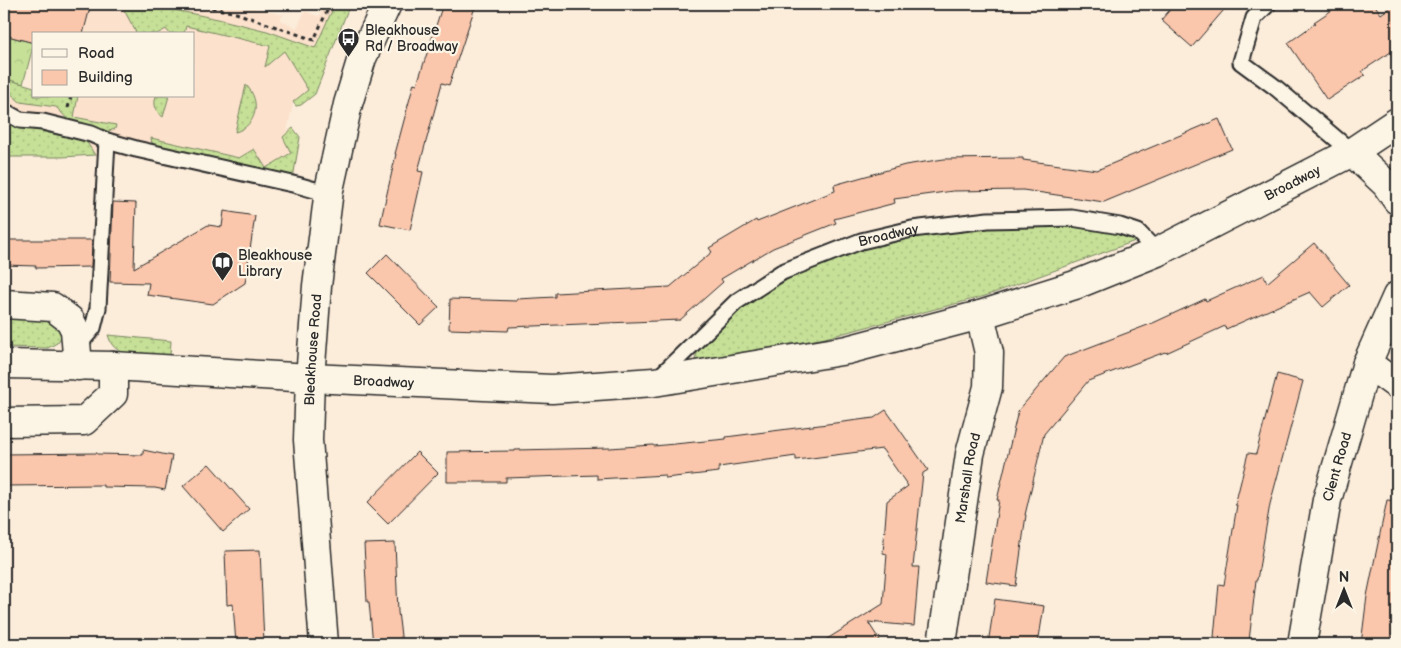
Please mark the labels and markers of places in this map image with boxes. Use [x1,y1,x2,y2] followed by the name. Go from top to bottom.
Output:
[365,22,459,55] place label: Bleakhouse Rd / Broadway
[337,26,361,57] bus stop icon: Bleakhouse Rd / Broadway
[238,247,312,280] place label: Bleakhouse Library
[210,251,234,282] library icon: Bleakhouse Library

